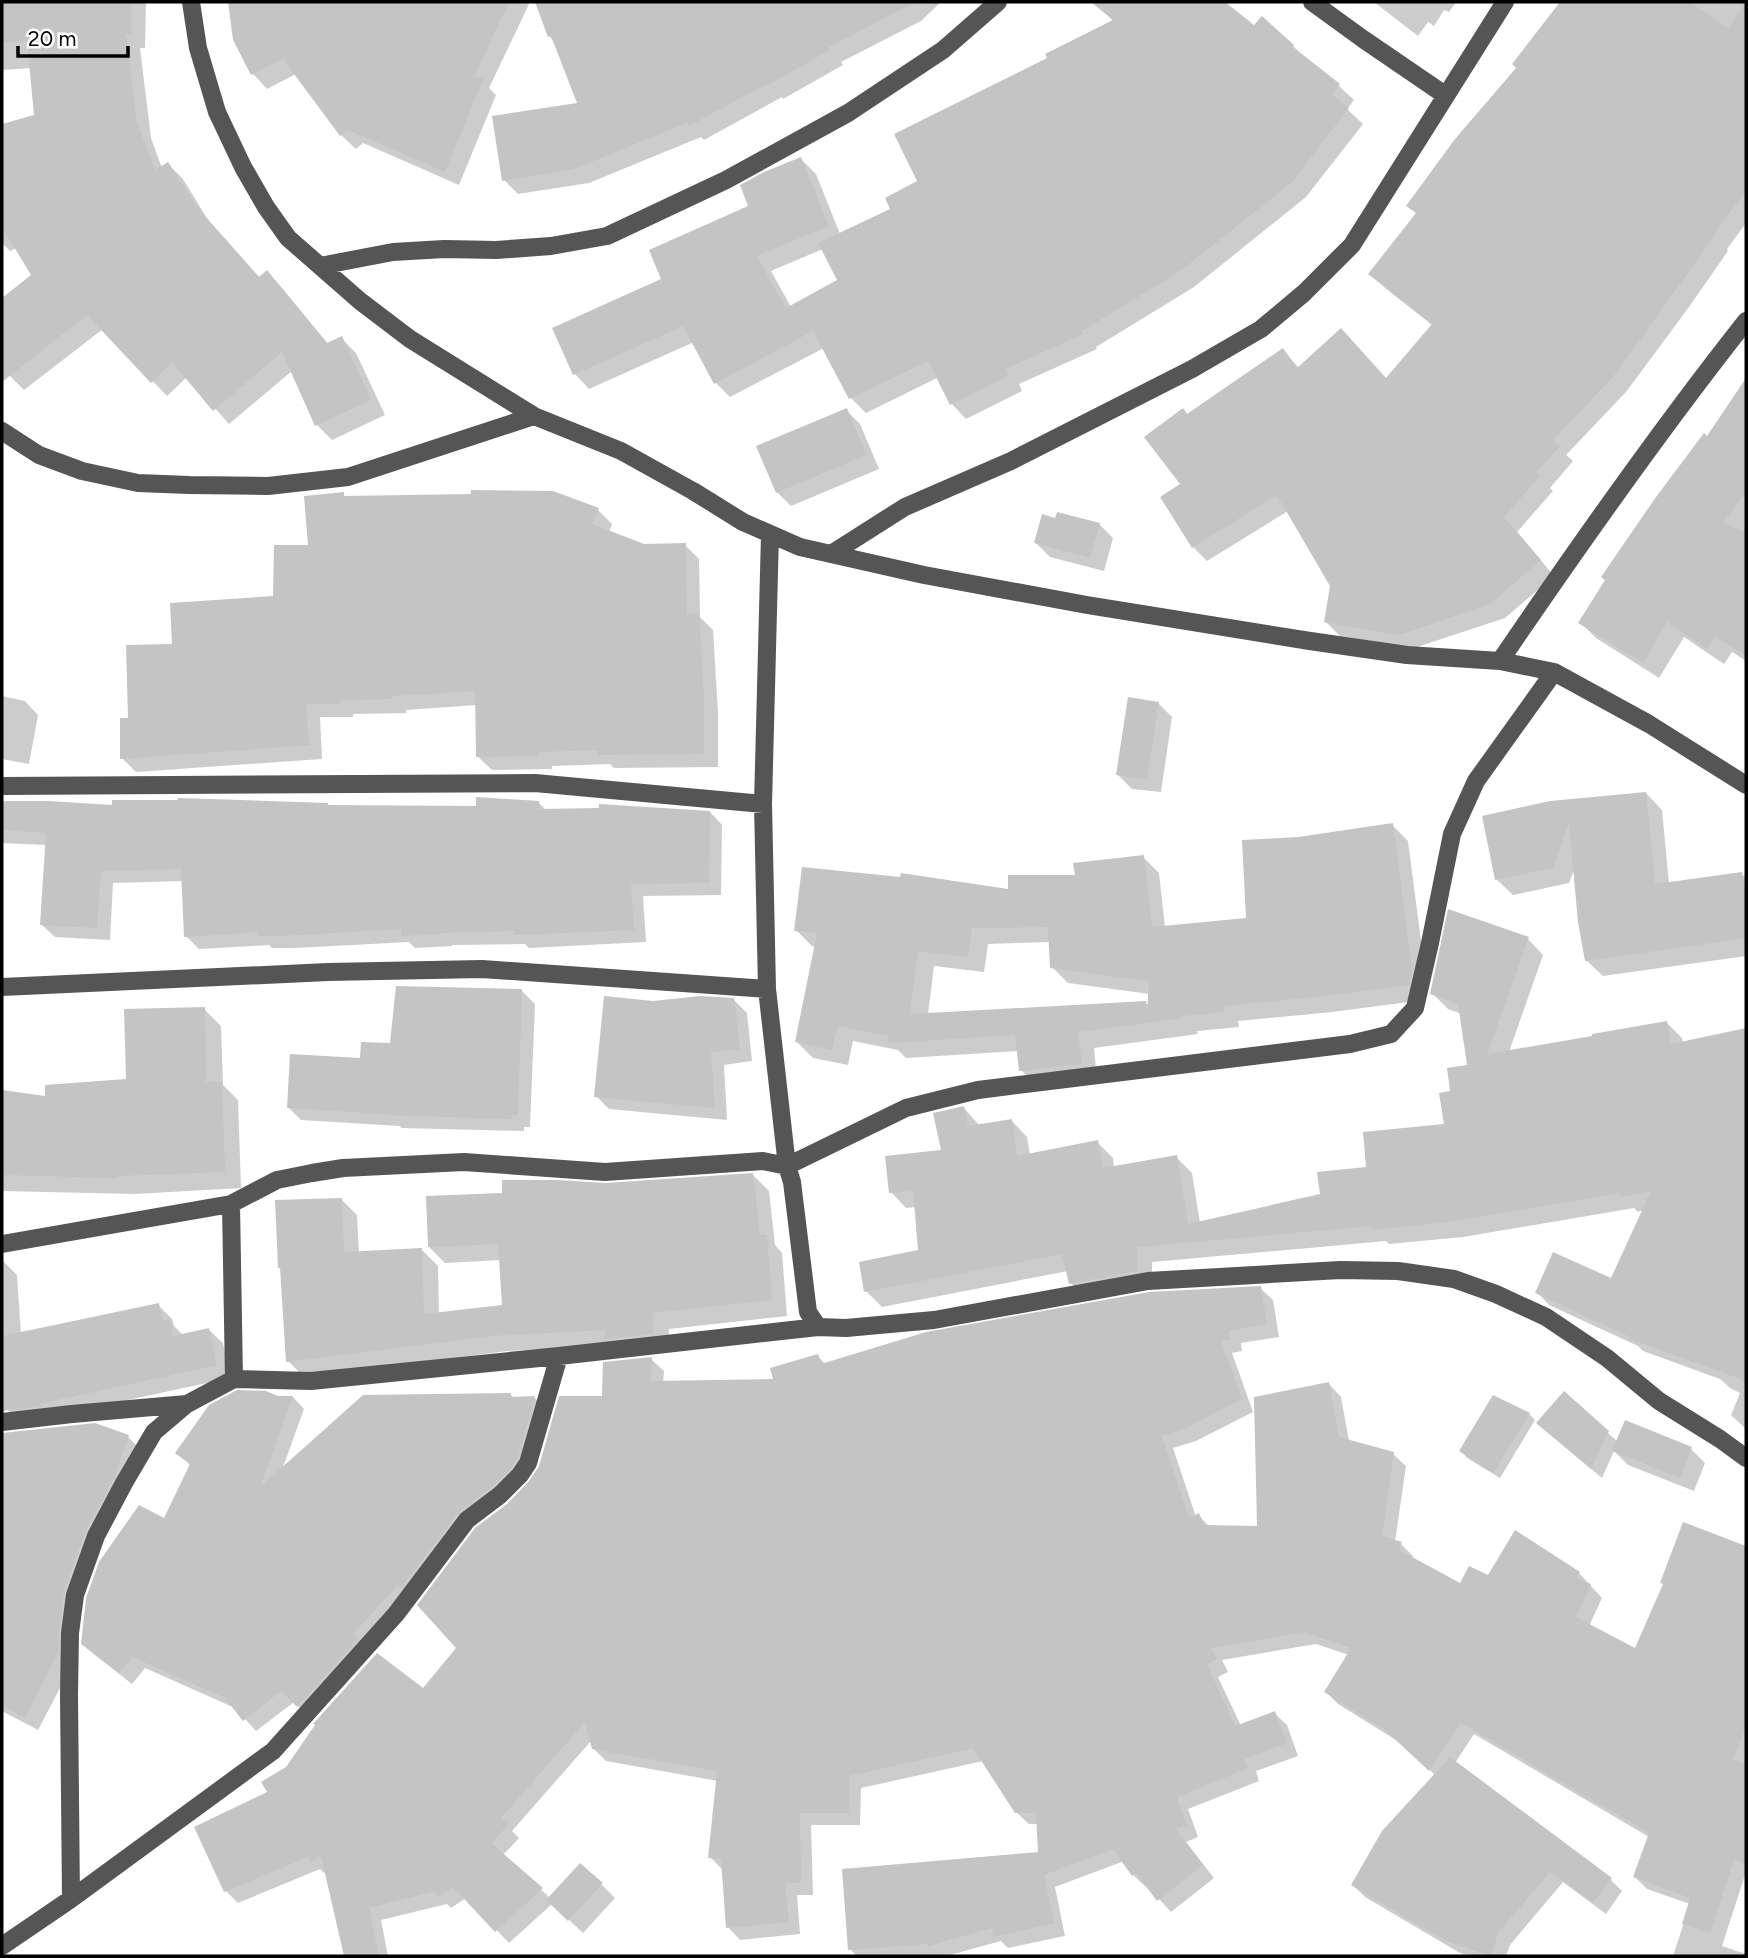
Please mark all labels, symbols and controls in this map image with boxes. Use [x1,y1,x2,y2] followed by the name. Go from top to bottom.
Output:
[18,14,128,58] scale bar
[28,26,76,51] text: 20 m

